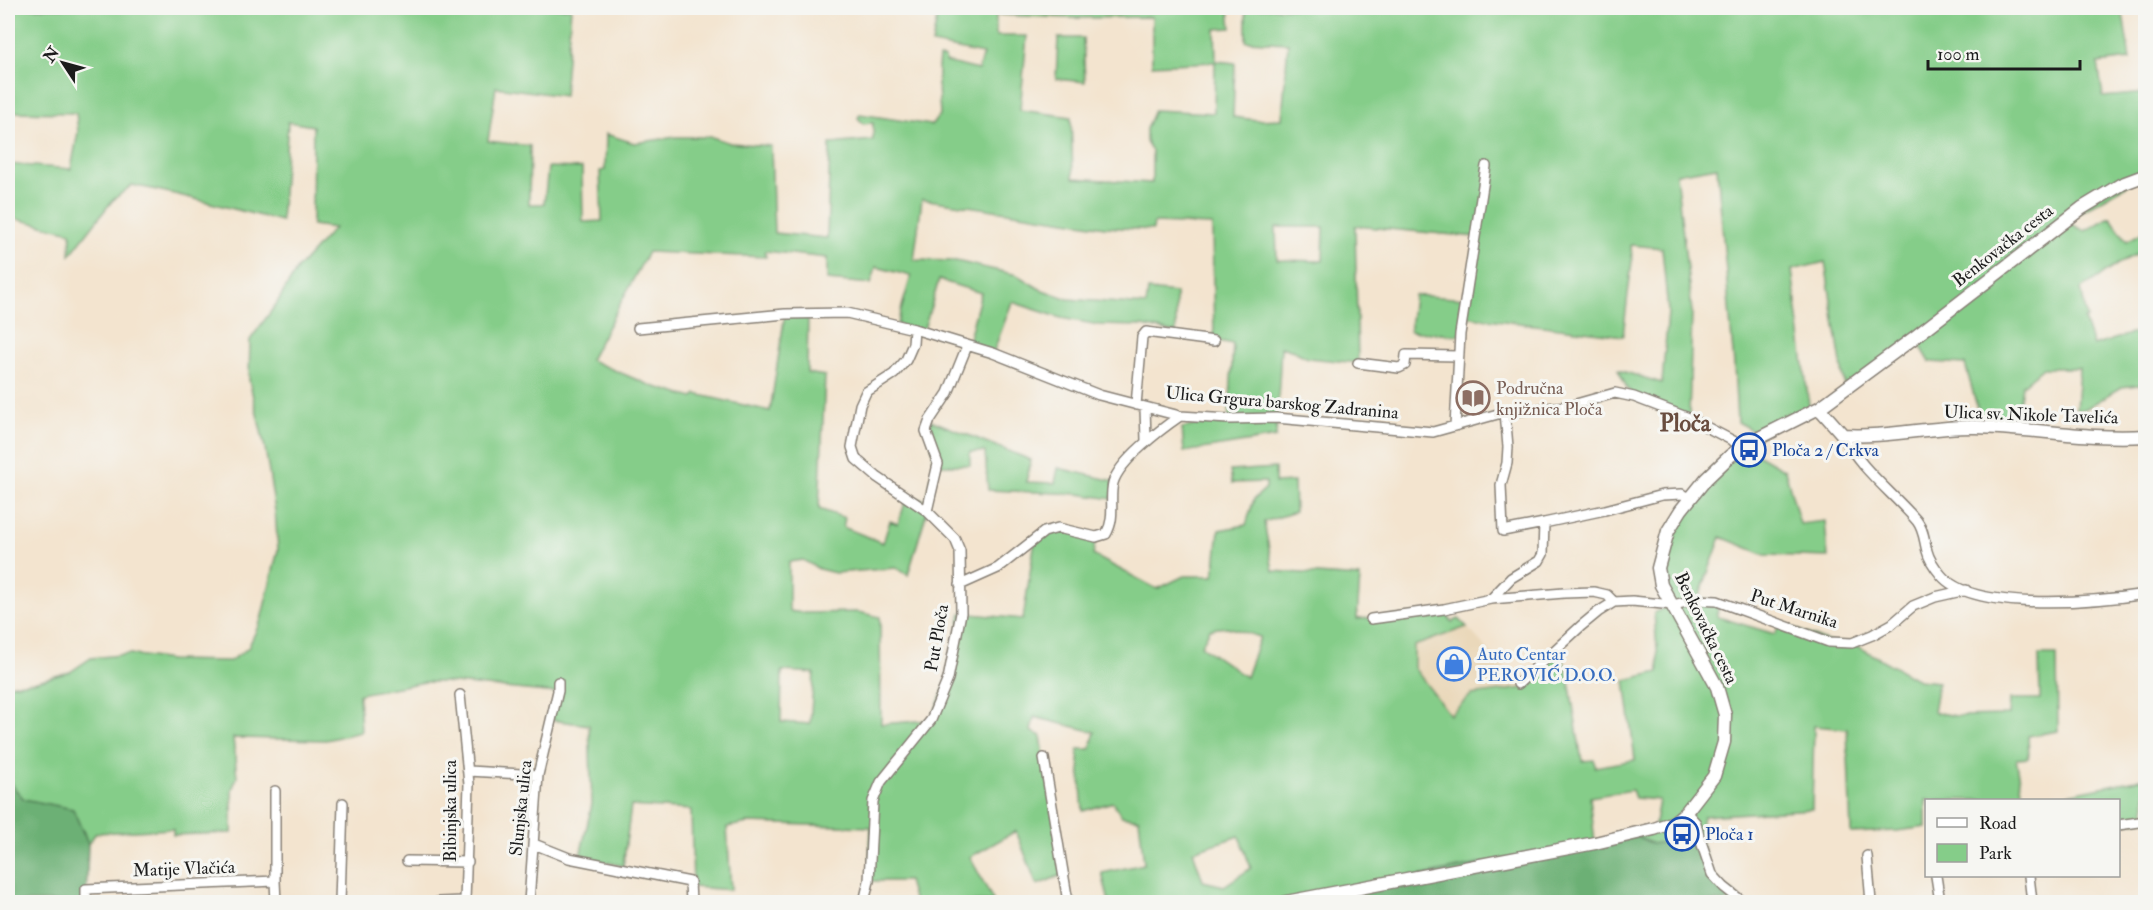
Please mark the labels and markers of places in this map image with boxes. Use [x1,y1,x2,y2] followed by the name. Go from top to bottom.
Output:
[1496,377,1603,421] place label: Područna knjižnica Ploča
[1455,380,1491,416] library icon: Područna knjižnica Ploča
[1731,432,1767,468] bus stop icon: Ploča 2 / Crkva
[1772,439,1879,462] place label: Ploča 2 / Crkva
[1476,643,1615,687] place label: Auto Centar PEROVIĆ D.O.O.
[1436,646,1472,682] shop icon: Auto Centar PEROVIĆ D.O.O.
[1664,816,1700,852] bus stop icon: Ploča 1
[1705,823,1754,846] place label: Ploča 1

